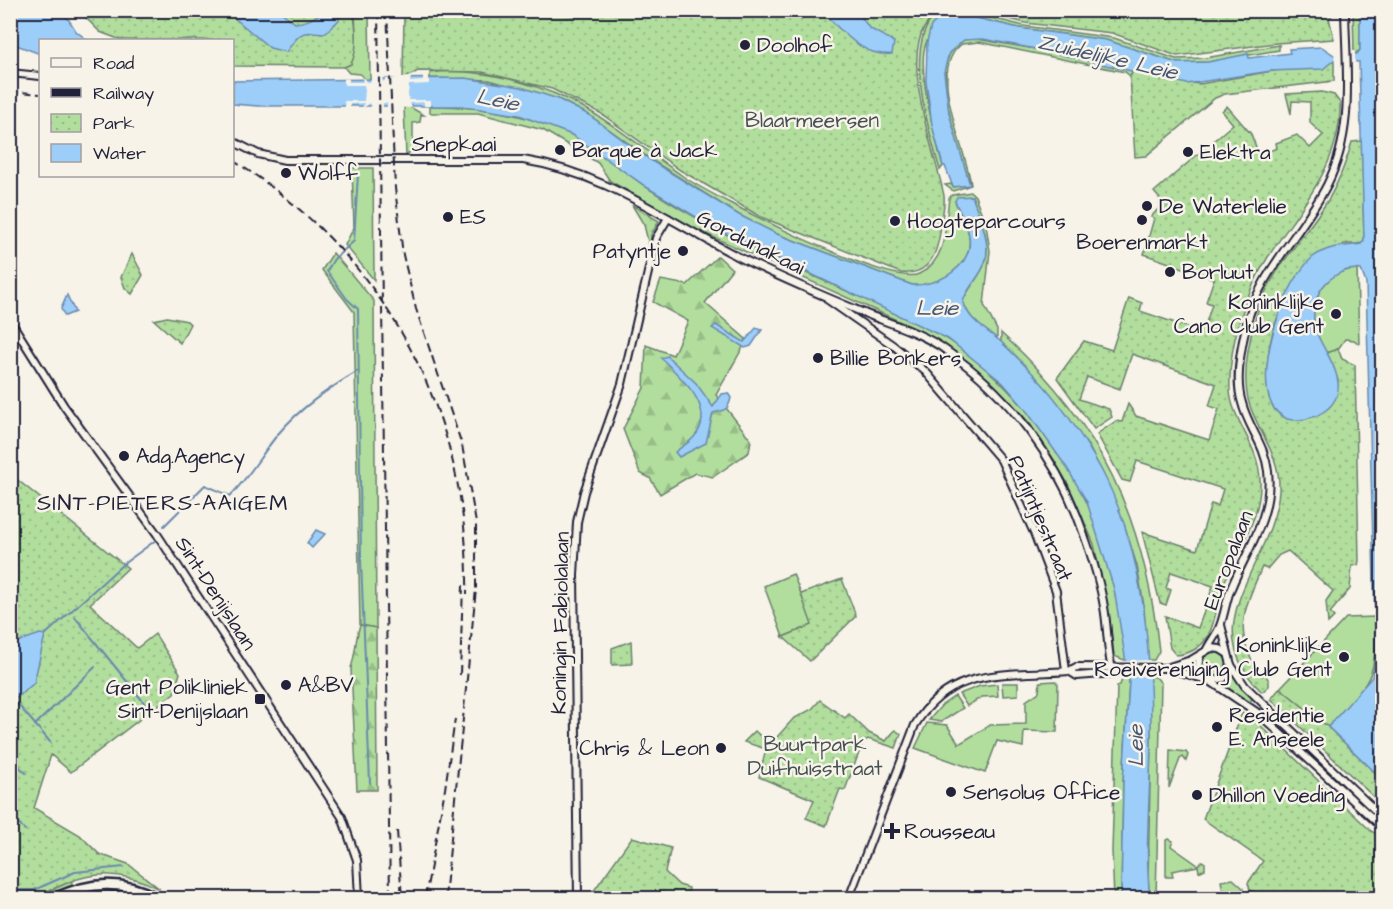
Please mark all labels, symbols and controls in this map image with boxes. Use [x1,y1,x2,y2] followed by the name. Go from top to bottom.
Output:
[1035,26,1182,89] water label: Zuidelijke Leie
[757,31,833,60] place label: Doolhof
[738,38,752,52] marker: Doolhof
[39,39,234,177] legend
[93,51,134,76] text: Road
[93,81,154,107] text: Railway
[474,81,523,120] water label: Leie
[745,106,879,135] park label: Blaarmeersen
[93,111,135,136] text: Park
[412,130,496,160] street label: Snepkaai
[572,136,718,165] place label: Barque à Jack
[1200,138,1271,167] place label: Elektra
[93,141,146,166] text: Water
[553,143,567,157] marker: Barque à Jack
[1181,145,1195,159] marker: Elektra
[298,159,358,188] place label: Wolff
[279,166,293,180] marker: Wolff
[1159,192,1287,221] place label: De Waterlelie
[1140,199,1154,213] marker: De Waterlelie
[460,203,486,232] place label: ES
[692,203,810,282] street label: Gordunakaai
[907,207,1066,238] place label: Hoogteparcours
[441,210,455,224] marker: ES
[1135,213,1149,227] marker: Boerenmarkt
[888,214,902,228] marker: Hoogteparcours
[1076,228,1208,257] place label: Boerenmarkt
[593,237,671,268] place label: Patyntje
[676,244,690,258] marker: Patyntje
[1182,258,1254,287] place label: Borluut
[1163,265,1177,279] marker: Borluut
[1174,288,1325,341] place label: Koninklijke Cano Club Gent
[916,293,959,324] water label: Leie
[1329,307,1343,321] marker: Koninklijke Cano Club Gent
[830,344,961,373] place label: Billie Bonkers
[811,351,825,365] marker: Billie Bonkers
[136,442,245,473] place label: Adg.Agency
[117,449,131,463] marker: Adg.Agency
[1001,451,1080,586] street label: Patijntjestraat
[37,488,289,519] district label: SINT-PIETERS-AAIGEM
[1196,506,1262,614] street label: Europalaan
[168,531,263,656] street label: Sint-Denijslaan
[544,531,579,715] street label: Koningin Fabiolalaan
[1094,631,1333,686] place label: Koninklijke Roeivereniging Club Gent
[1337,650,1351,664] marker: Koninklijke Roeivereniging Club Gent
[298,671,354,700] place label: A&BV
[106,673,248,726] place label: Gent Polikliniek Sint-Denijslaan
[279,678,293,692] marker: A&BV
[253,692,267,706] marker: Gent Polikliniek Sint-Denijslaan
[1229,701,1325,754] place label: Residentie E. Anseele
[1210,720,1224,734] marker: Residentie E. Anseele
[1121,723,1152,767] water label: Leie
[747,730,883,783] park label: Buurtpark Duifhuisstraat
[579,734,709,763] place label: Chris & Leon
[714,741,728,755] marker: Chris & Leon
[963,778,1120,807] place label: Sensolus Office
[1209,781,1345,812] place label: Dhillon Voeding
[944,785,958,799] marker: Sensolus Office
[1190,788,1204,802] marker: Dhillon Voeding
[904,817,996,846] place label: Rousseau
[885,824,899,838] marker: Rousseau

